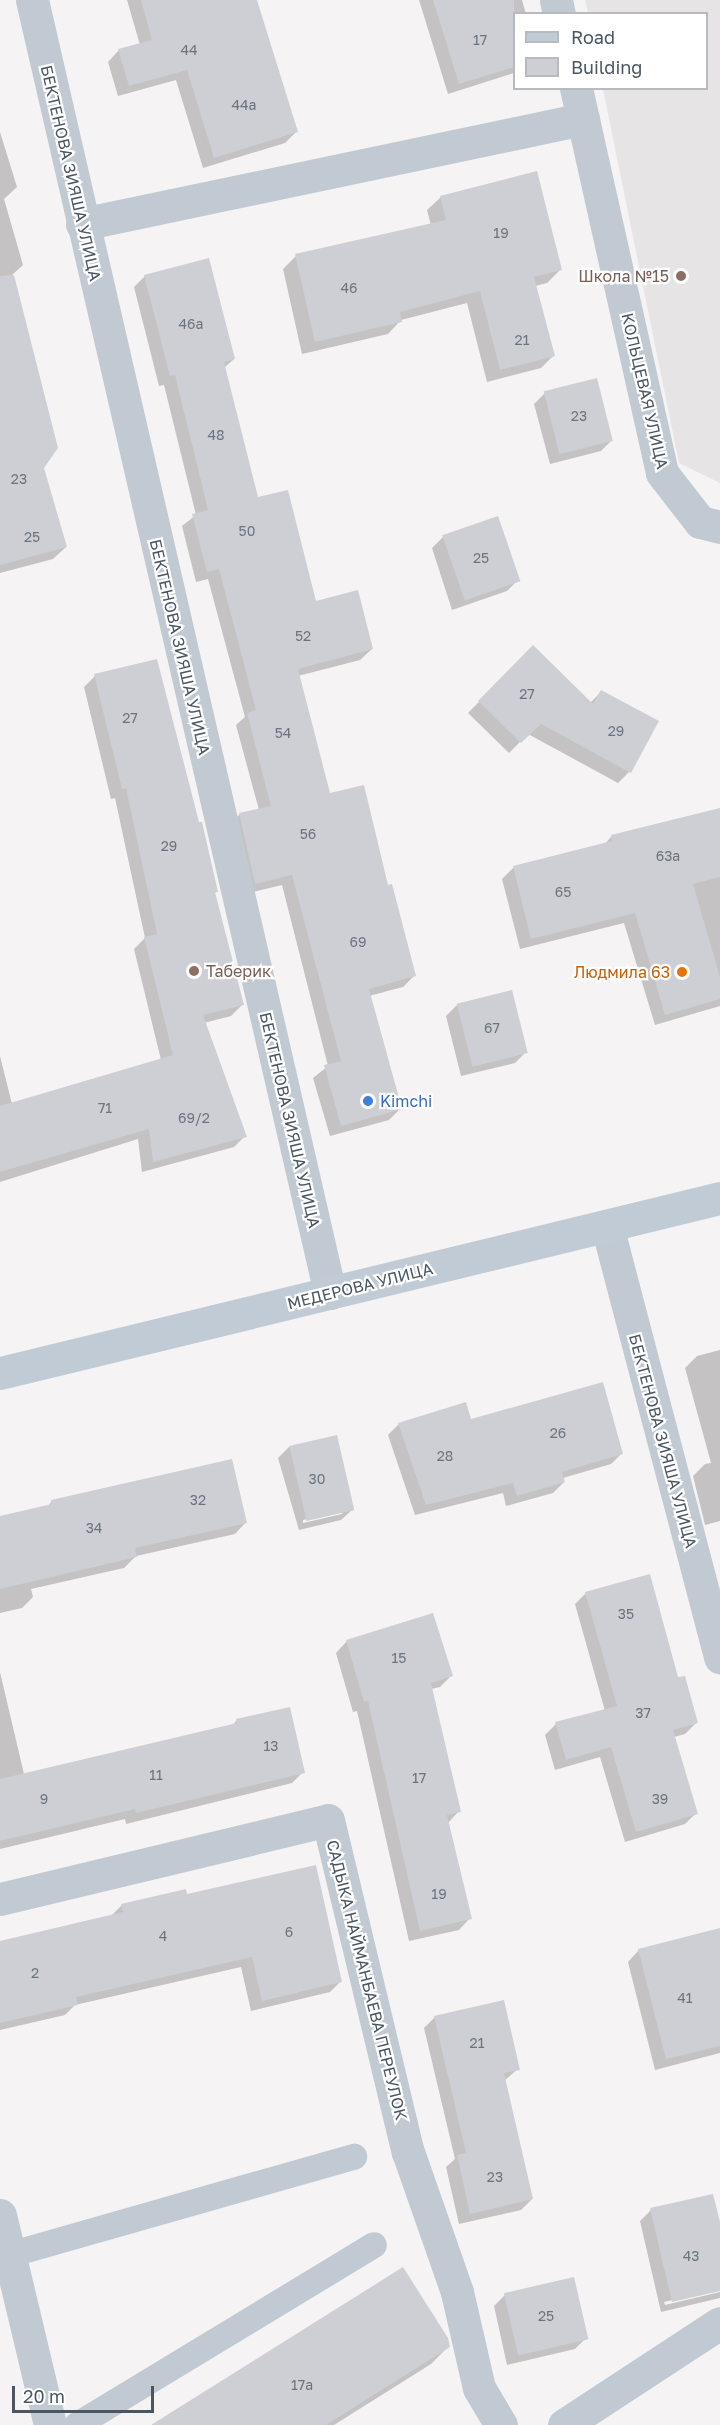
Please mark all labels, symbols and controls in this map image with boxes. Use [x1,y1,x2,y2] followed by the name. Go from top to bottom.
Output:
[513,12,708,90] legend
[571,26,615,48] text: Road
[473,32,487,48] house number: 17
[180,42,198,58] house number: 44
[571,56,642,78] text: Building
[37,63,105,283] street label: БЕКТЕНОВА ЗИЯША УЛИЦА
[232,97,256,113] house number: 44а
[493,225,509,241] house number: 19
[578,266,669,286] place label: Школа №15
[674,269,688,283] marker: Школа №15
[340,280,358,296] house number: 46
[618,311,672,471] street label: КОЛЬЦЕВАЯ УЛИЦА
[179,316,203,332] house number: 46а
[515,332,529,348] house number: 21
[571,408,587,424] house number: 23
[207,427,225,443] house number: 48
[11,471,27,487] house number: 23
[239,523,255,539] house number: 50
[24,529,40,545] house number: 25
[146,537,214,757] street label: БЕКТЕНОВА ЗИЯША УЛИЦА
[473,550,489,566] house number: 25
[295,628,311,644] house number: 52
[519,686,535,702] house number: 27
[122,710,138,726] house number: 27
[608,723,624,739] house number: 29
[275,725,291,741] house number: 54
[300,826,316,842] house number: 56
[161,838,177,854] house number: 29
[656,848,680,864] house number: 63a
[555,884,571,900] house number: 65
[350,934,366,950] house number: 69
[206,961,271,981] place label: Таберик
[574,962,670,982] place label: Людмила 63
[187,964,201,978] marker: Таберик
[675,965,689,979] marker: Людмила 63
[256,1010,324,1230] street label: БЕКТЕНОВА ЗИЯША УЛИЦА
[484,1020,500,1036] house number: 67
[380,1091,432,1111] place label: Kimchi
[361,1094,375,1108] marker: Kimchi
[98,1100,112,1116] house number: 71
[178,1110,210,1126] house number: 69/2
[285,1259,435,1313] street label: МЕДЕРОВА УЛИЦА
[625,1332,701,1550] street label: БЕКТЕНОВА ЗИЯША УЛИЦА
[550,1425,566,1441] house number: 26
[437,1448,453,1464] house number: 28
[309,1471,325,1487] house number: 30
[190,1492,206,1508] house number: 32
[86,1520,102,1536] house number: 34
[618,1606,634,1622] house number: 35
[392,1650,406,1666] house number: 15
[635,1705,651,1721] house number: 37
[264,1738,278,1754] house number: 13
[149,1767,163,1783] house number: 11
[412,1770,426,1786] house number: 17
[40,1791,48,1807] house number: 9
[652,1791,668,1807] house number: 39
[323,1838,411,2122] street label: САДЫКА НАЙМАНБАЕВА ПЕРЕУЛОК
[431,1886,447,1902] house number: 19
[285,1924,293,1940] house number: 6
[159,1928,167,1944] house number: 4
[31,1965,39,1981] house number: 2
[677,1990,693,2006] house number: 41
[470,2035,484,2051] house number: 21
[487,2169,503,2185] house number: 23
[683,2248,699,2264] house number: 43
[538,2308,554,2324] house number: 25
[15,2374,158,2412] scale bar
[291,2377,313,2393] house number: 17а
[23,2385,65,2407] text: 20 m

